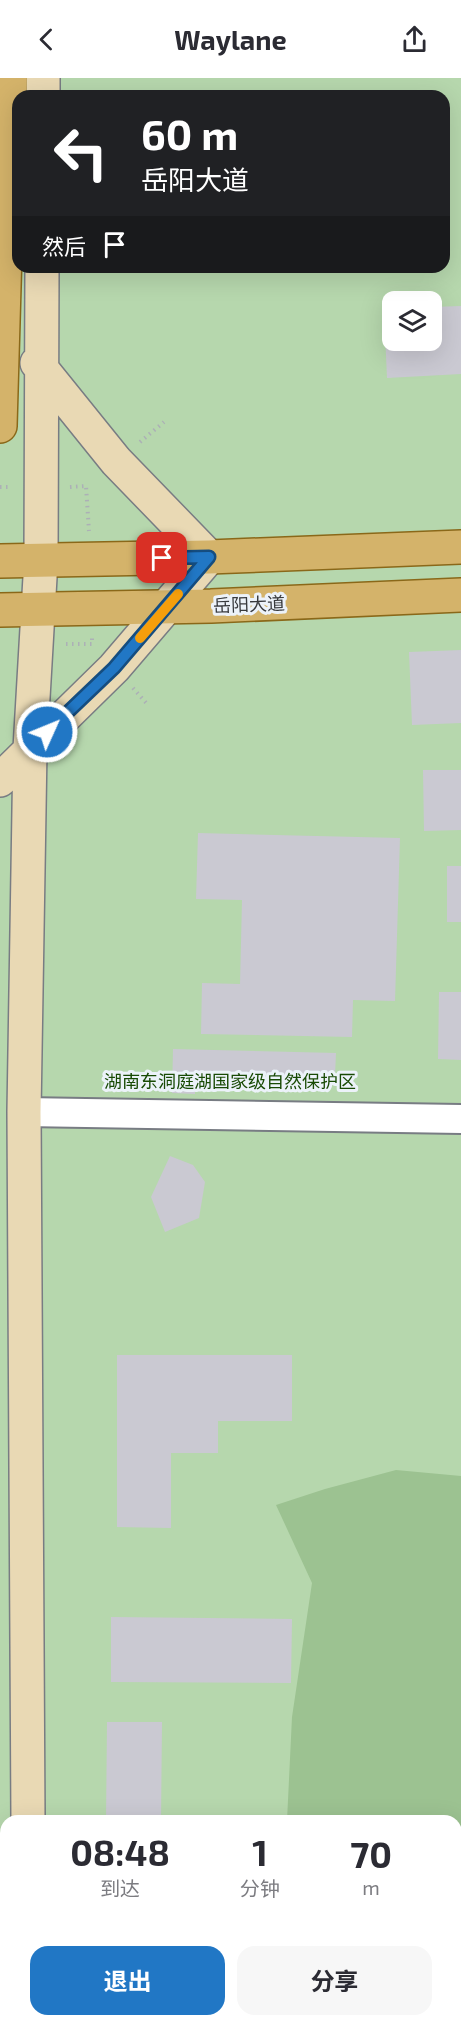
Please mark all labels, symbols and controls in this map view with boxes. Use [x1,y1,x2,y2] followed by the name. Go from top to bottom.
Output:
[30,23,63,56] icon: back
[174,23,287,55] text: Waylane
[398,23,431,56] icon: share
[141,108,238,158] text: 60 m
[42,114,120,192] icon: left
[141,163,249,195] text: 岳阳大道
[98,228,131,261] icon: arrive
[42,233,86,259] text: 然后
[382,291,442,351] map controls
[382,291,442,351] button: layers
[136,532,187,583] pin
[145,541,178,574] icon: arrive
[213,592,285,616] street label: 岳阳大道
[15,700,79,764] position arrow
[104,1070,356,1092] park label: 湖南东洞庭湖国家级自然保护区
[70,1830,170,1873] text: 08:48
[252,1830,268,1873] text: 1
[350,1832,392,1875] text: 70
[362,1875,380,1899] text: m
[100,1876,140,1900] text: 到达
[240,1876,280,1900] text: 分钟
[30,1946,225,2015] button: 退出
[237,1946,432,2015] button: 分享

